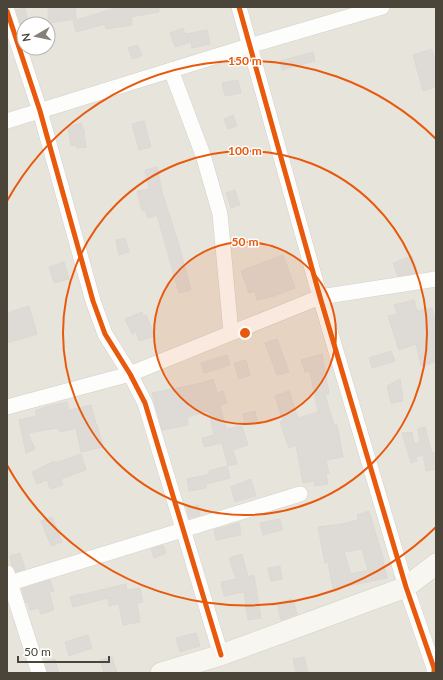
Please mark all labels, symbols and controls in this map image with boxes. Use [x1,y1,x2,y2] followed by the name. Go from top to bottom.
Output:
[16,16,56,56] north arrow
[19,32,33,43] text: N
[228,53,262,68] text: 150 m
[228,143,262,158] text: 100 m
[232,234,258,249] text: 50 m
[238,326,252,340] centre of rings
[18,638,109,664] scale bar
[24,644,51,659] text: 50 m

